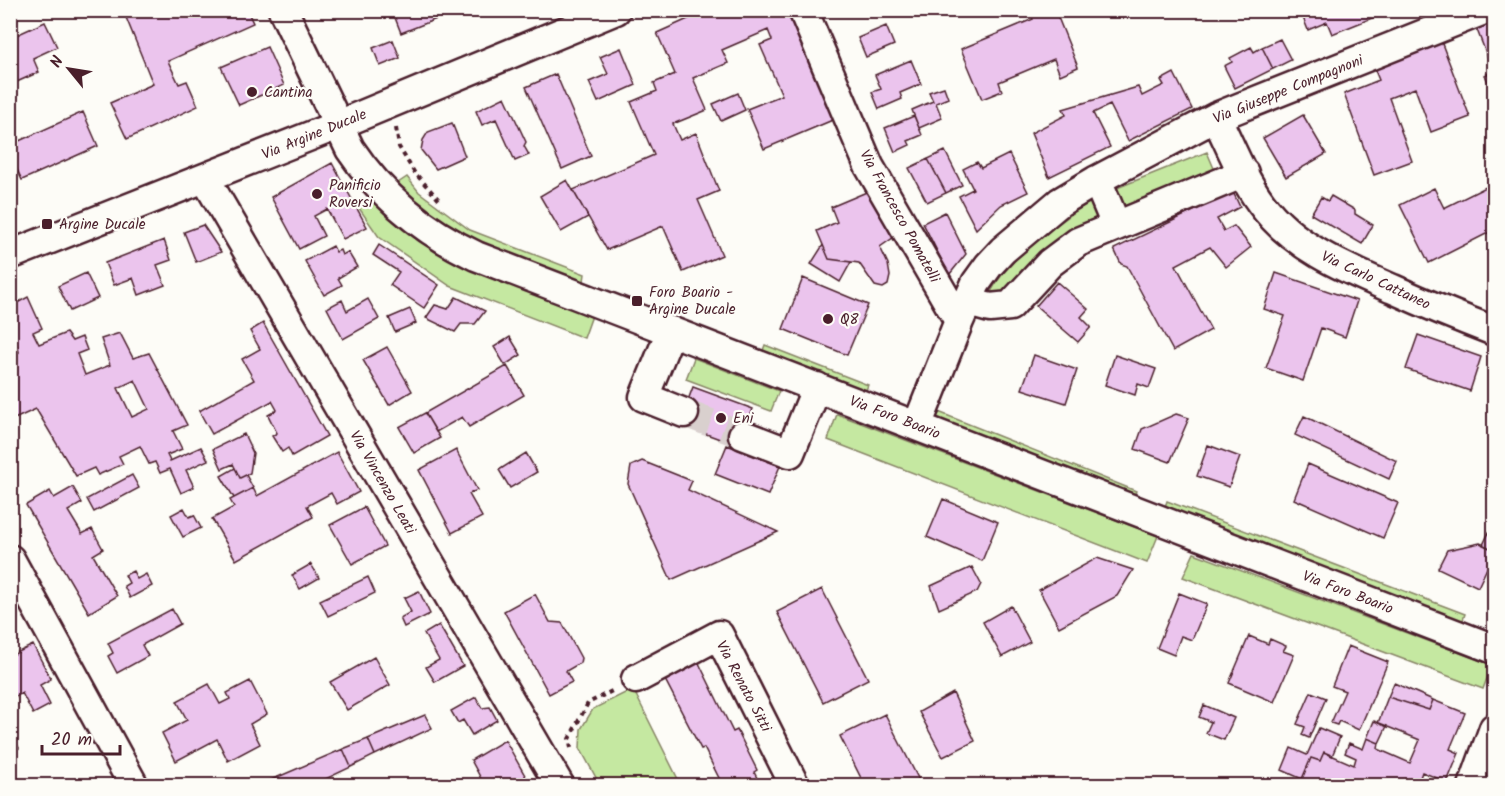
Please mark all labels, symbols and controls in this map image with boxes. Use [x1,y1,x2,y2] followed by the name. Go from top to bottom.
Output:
[39,39,99,99] north arrow
[1210,48,1368,131] street label: Via Giuseppe Compagnoni
[44,52,71,73] text: N
[264,81,312,105] place label: Cantina
[245,85,259,99] marker: Cantina
[258,103,371,167] street label: Via Argine Ducale
[852,145,946,289] street label: Via Francesco Pomatelli
[329,174,381,215] place label: Panificio Roversi
[310,187,324,201] marker: Panificio Roversi
[59,213,146,237] place label: Argine Ducale
[40,217,54,231] marker: Argine Ducale
[1317,245,1434,317] street label: Via Carlo Cattaneo
[649,281,736,322] place label: Foro Boario - Argine Ducale
[630,294,644,308] marker: Foro Boario - Argine Ducale
[840,308,860,332] place label: Q8
[821,312,835,326] marker: Q8
[846,390,944,446] street label: Via Foro Boario
[733,407,755,431] place label: Eni
[714,411,728,425] marker: Eni
[343,426,422,540] street label: Via Vincenzo Leati
[1299,565,1397,621] street label: Via Foro Boario
[709,636,778,738] street label: Via Renato Sitti
[42,718,120,756] scale bar
[51,726,92,755] text: 20 m

